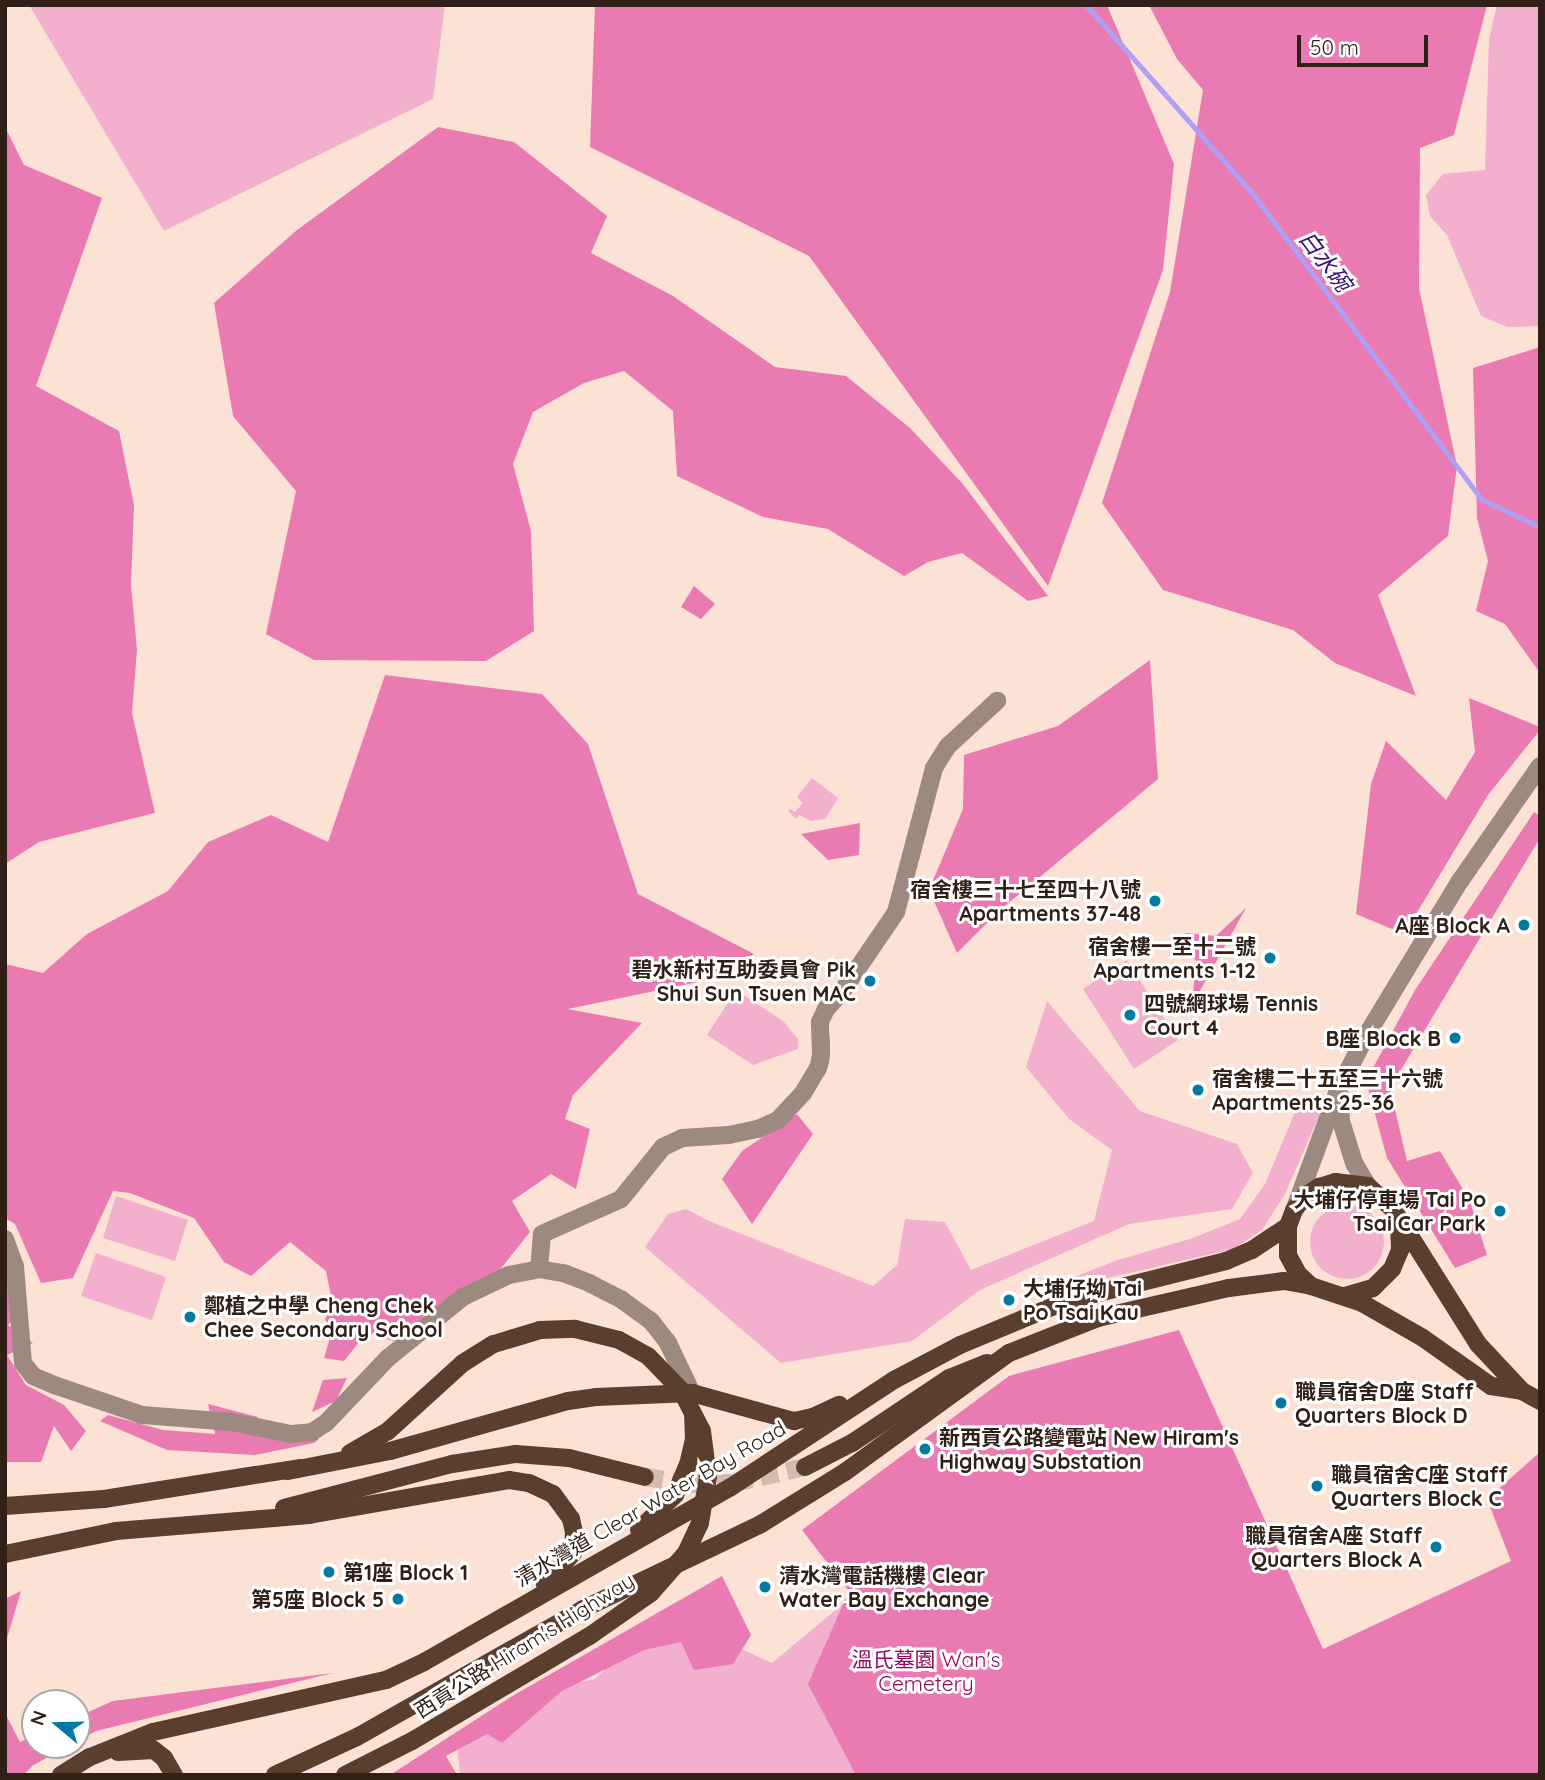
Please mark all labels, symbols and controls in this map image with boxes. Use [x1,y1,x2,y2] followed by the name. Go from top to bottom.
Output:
[1300,21,1431,65] scale bar
[1310,34,1359,60] text: 50 m
[1293,225,1357,297] water label: 白水碗
[910,876,1141,926] place label: 宿舍樓三十七至四十八號 Apartments 37-48
[1147,893,1163,909] marker: 宿舍樓三十七至四十八號 Apartments 37-48
[1395,912,1510,938] place label: A座 Block A
[1516,917,1532,933] marker: A座 Block A
[1088,933,1256,983] place label: 宿舍樓一至十二號 Apartments 1-12
[1262,950,1278,966] marker: 宿舍樓一至十二號 Apartments 1-12
[632,956,856,1006] place label: 碧水新村互助委員會 Pik Shui Sun Tsuen MAC
[862,973,878,989] marker: 碧水新村互助委員會 Pik Shui Sun Tsuen MAC
[1144,990,1318,1040] place label: 四號網球場 Tennis Court 4
[1122,1007,1138,1023] marker: 四號網球場 Tennis Court 4
[1326,1025,1441,1051] place label: B座 Block B
[1447,1030,1463,1046] marker: B座 Block B
[1212,1065,1443,1115] place label: 宿舍樓二十五至三十六號 Apartments 25-36
[1190,1082,1206,1098] marker: 宿舍樓二十五至三十六號 Apartments 25-36
[1293,1186,1486,1236] place label: 大埔仔停車場 Tai Po Tsai Car Park
[1492,1203,1508,1219] marker: 大埔仔停車場 Tai Po Tsai Car Park
[1023,1275,1142,1325] place label: 大埔仔坳 Tai Po Tsai Kau
[204,1292,443,1342] place label: 鄭植之中學 Cheng Chek Chee Secondary School
[1001,1292,1017,1308] marker: 大埔仔坳 Tai Po Tsai Kau
[182,1309,198,1325] marker: 鄭植之中學 Cheng Chek Chee Secondary School
[1295,1378,1474,1428] place label: 職員宿舍D座 Staff Quarters Block D
[1273,1395,1289,1411] marker: 職員宿舍D座 Staff Quarters Block D
[510,1415,790,1591] street label: 清水灣道 Clear Water Bay Road
[939,1424,1239,1474] place label: 新西貢公路變電站 New Hiram's Highway Substation
[917,1441,933,1457] marker: 新西貢公路變電站 New Hiram's Highway Substation
[1331,1461,1508,1511] place label: 職員宿舍C座 Staff Quarters Block C
[1309,1478,1325,1494] marker: 職員宿舍C座 Staff Quarters Block C
[1245,1522,1422,1572] place label: 職員宿舍A座 Staff Quarters Block A
[1428,1539,1444,1555] marker: 職員宿舍A座 Staff Quarters Block A
[343,1559,468,1585] place label: 第1座 Block 1
[779,1562,989,1612] place label: 清水灣電話機樓 Clear Water Bay Exchange
[321,1564,337,1580] marker: 第1座 Block 1
[410,1567,638,1723] street label: 西貢公路 Hiram's Highway
[757,1579,773,1595] marker: 清水灣電話機樓 Clear Water Bay Exchange
[251,1586,384,1612] place label: 第5座 Block 5
[390,1591,406,1607] marker: 第5座 Block 5
[852,1646,1000,1696] park label: 溫氏墓園 Wan's Cemetery
[21,1689,91,1759] north arrow
[24,1707,52,1728] text: N

